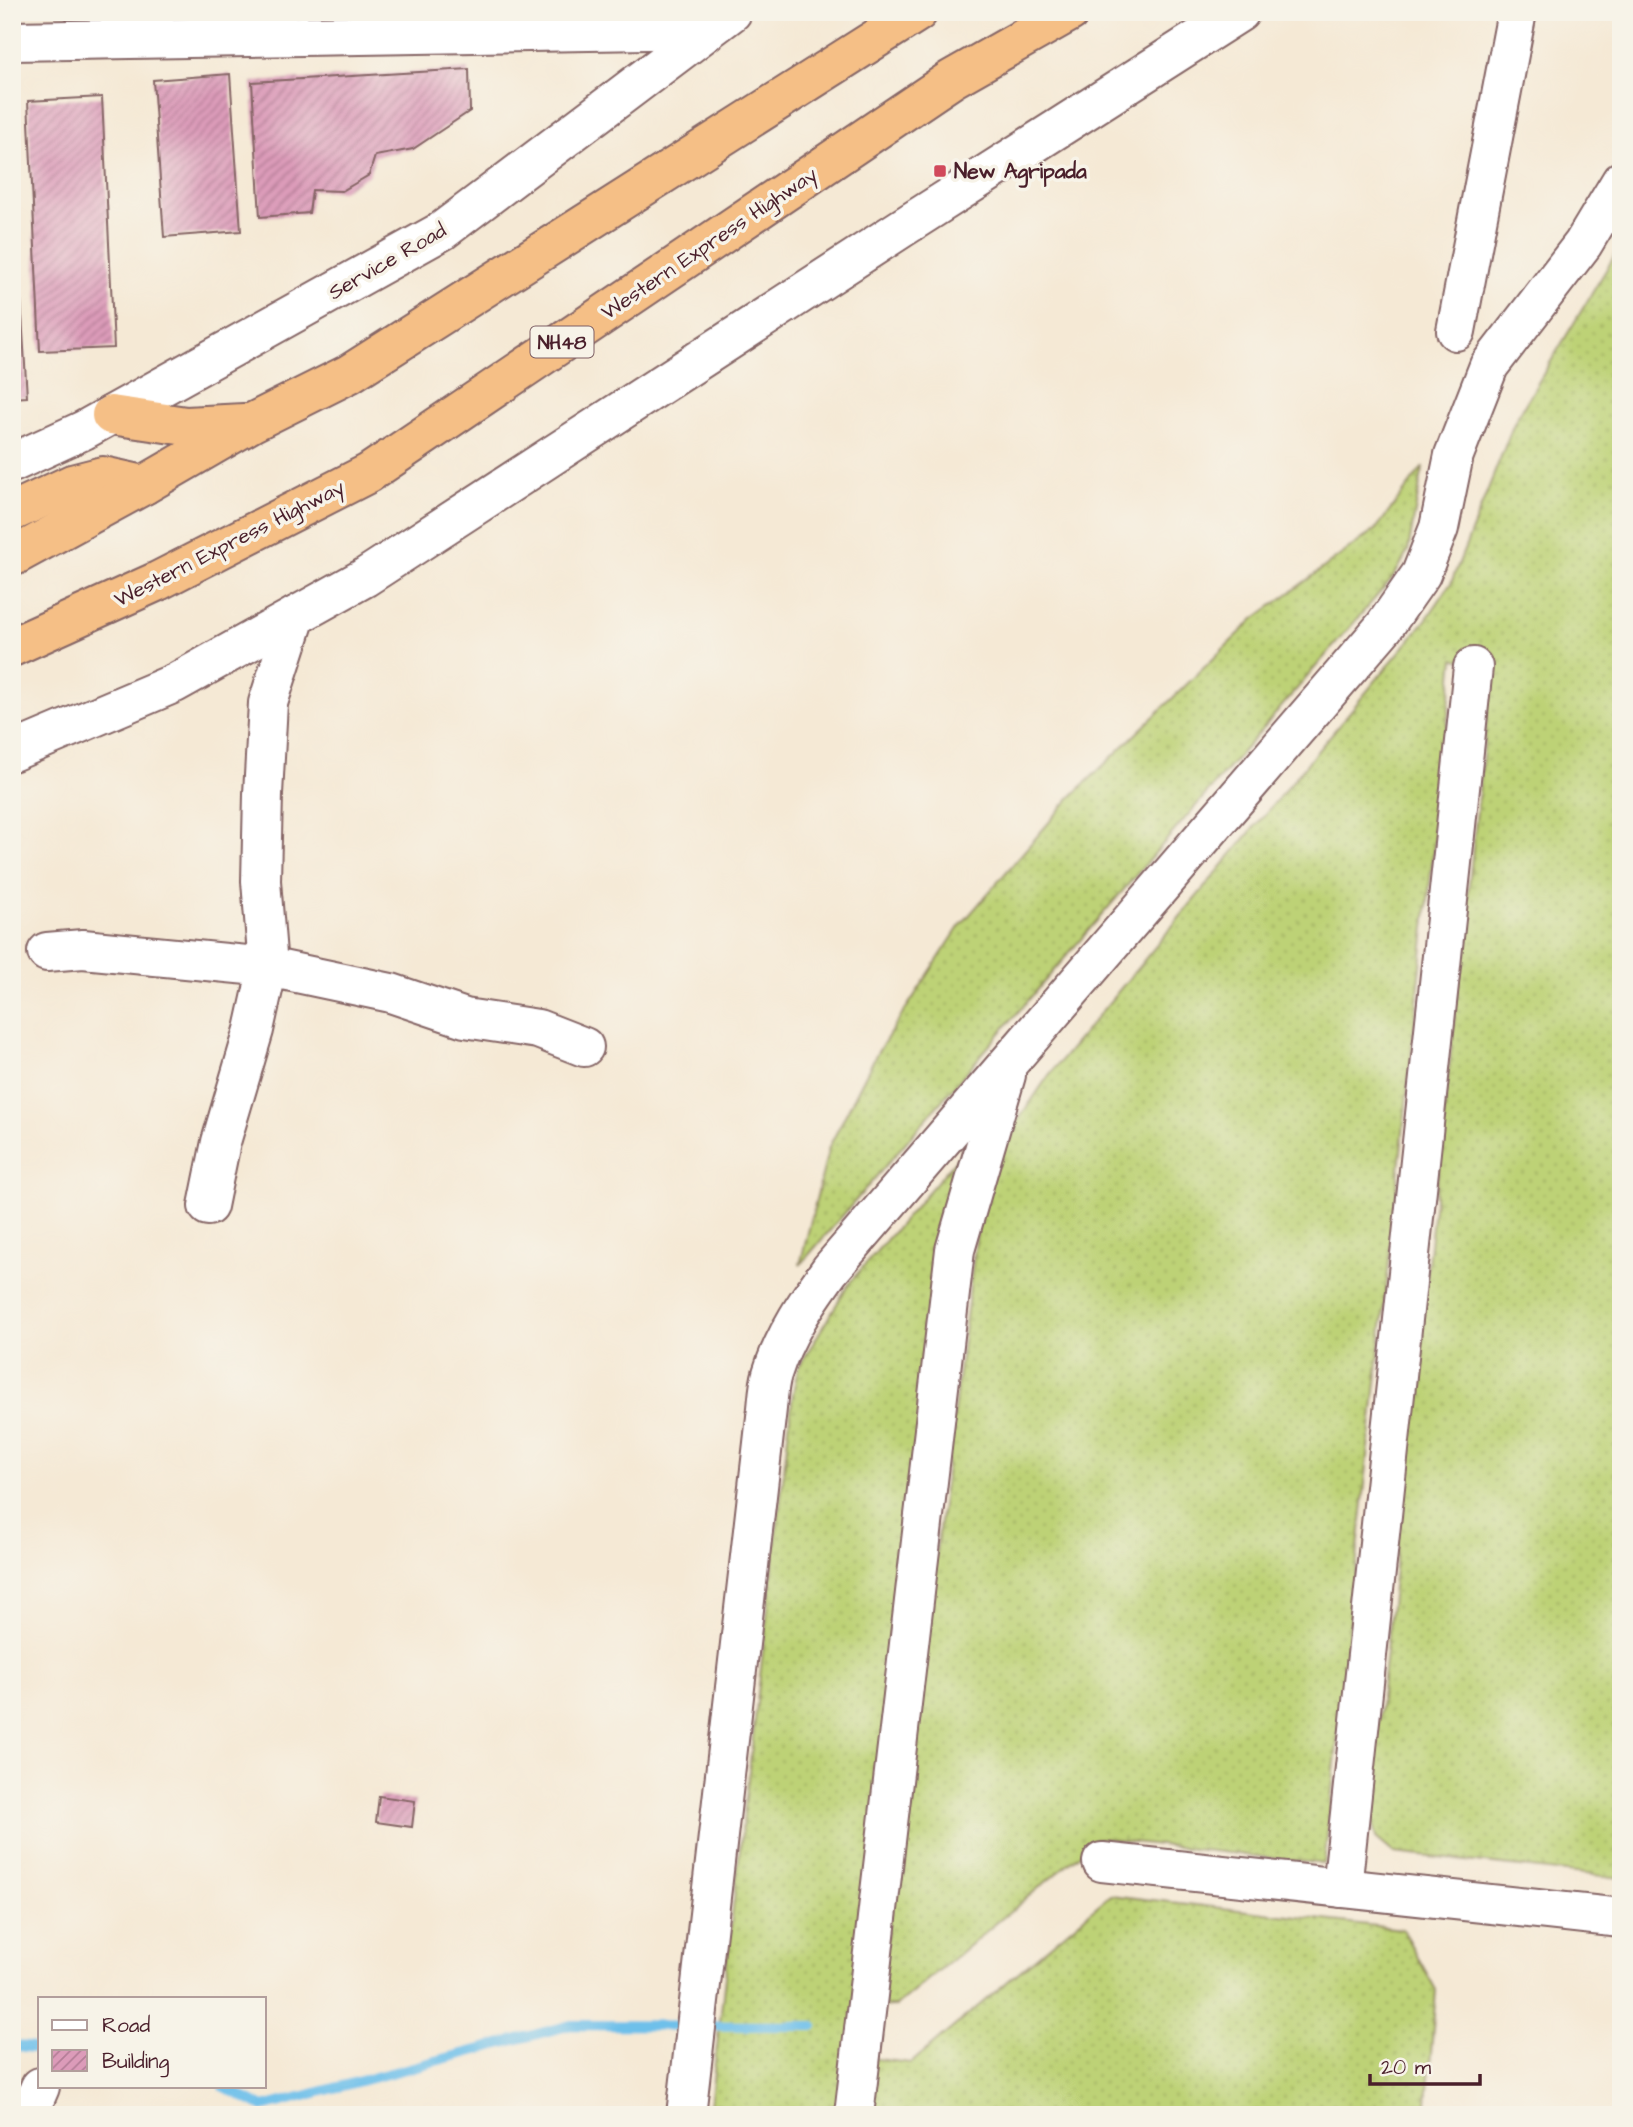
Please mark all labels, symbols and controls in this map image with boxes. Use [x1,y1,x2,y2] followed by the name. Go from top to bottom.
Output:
[954,157,1087,188] place label: New Agripada
[596,160,824,328] street label: Western Express Highway
[932,163,948,179] marker: New Agripada
[323,216,452,307] street label: Service Road
[530,326,594,358] road number: NH48
[109,472,351,616] street label: Western Express Highway
[38,1997,266,2088] legend
[102,2011,150,2040] text: Road
[1370,2043,1481,2087] scale bar
[102,2047,170,2078] text: Building
[1381,2053,1432,2082] text: 20 m

